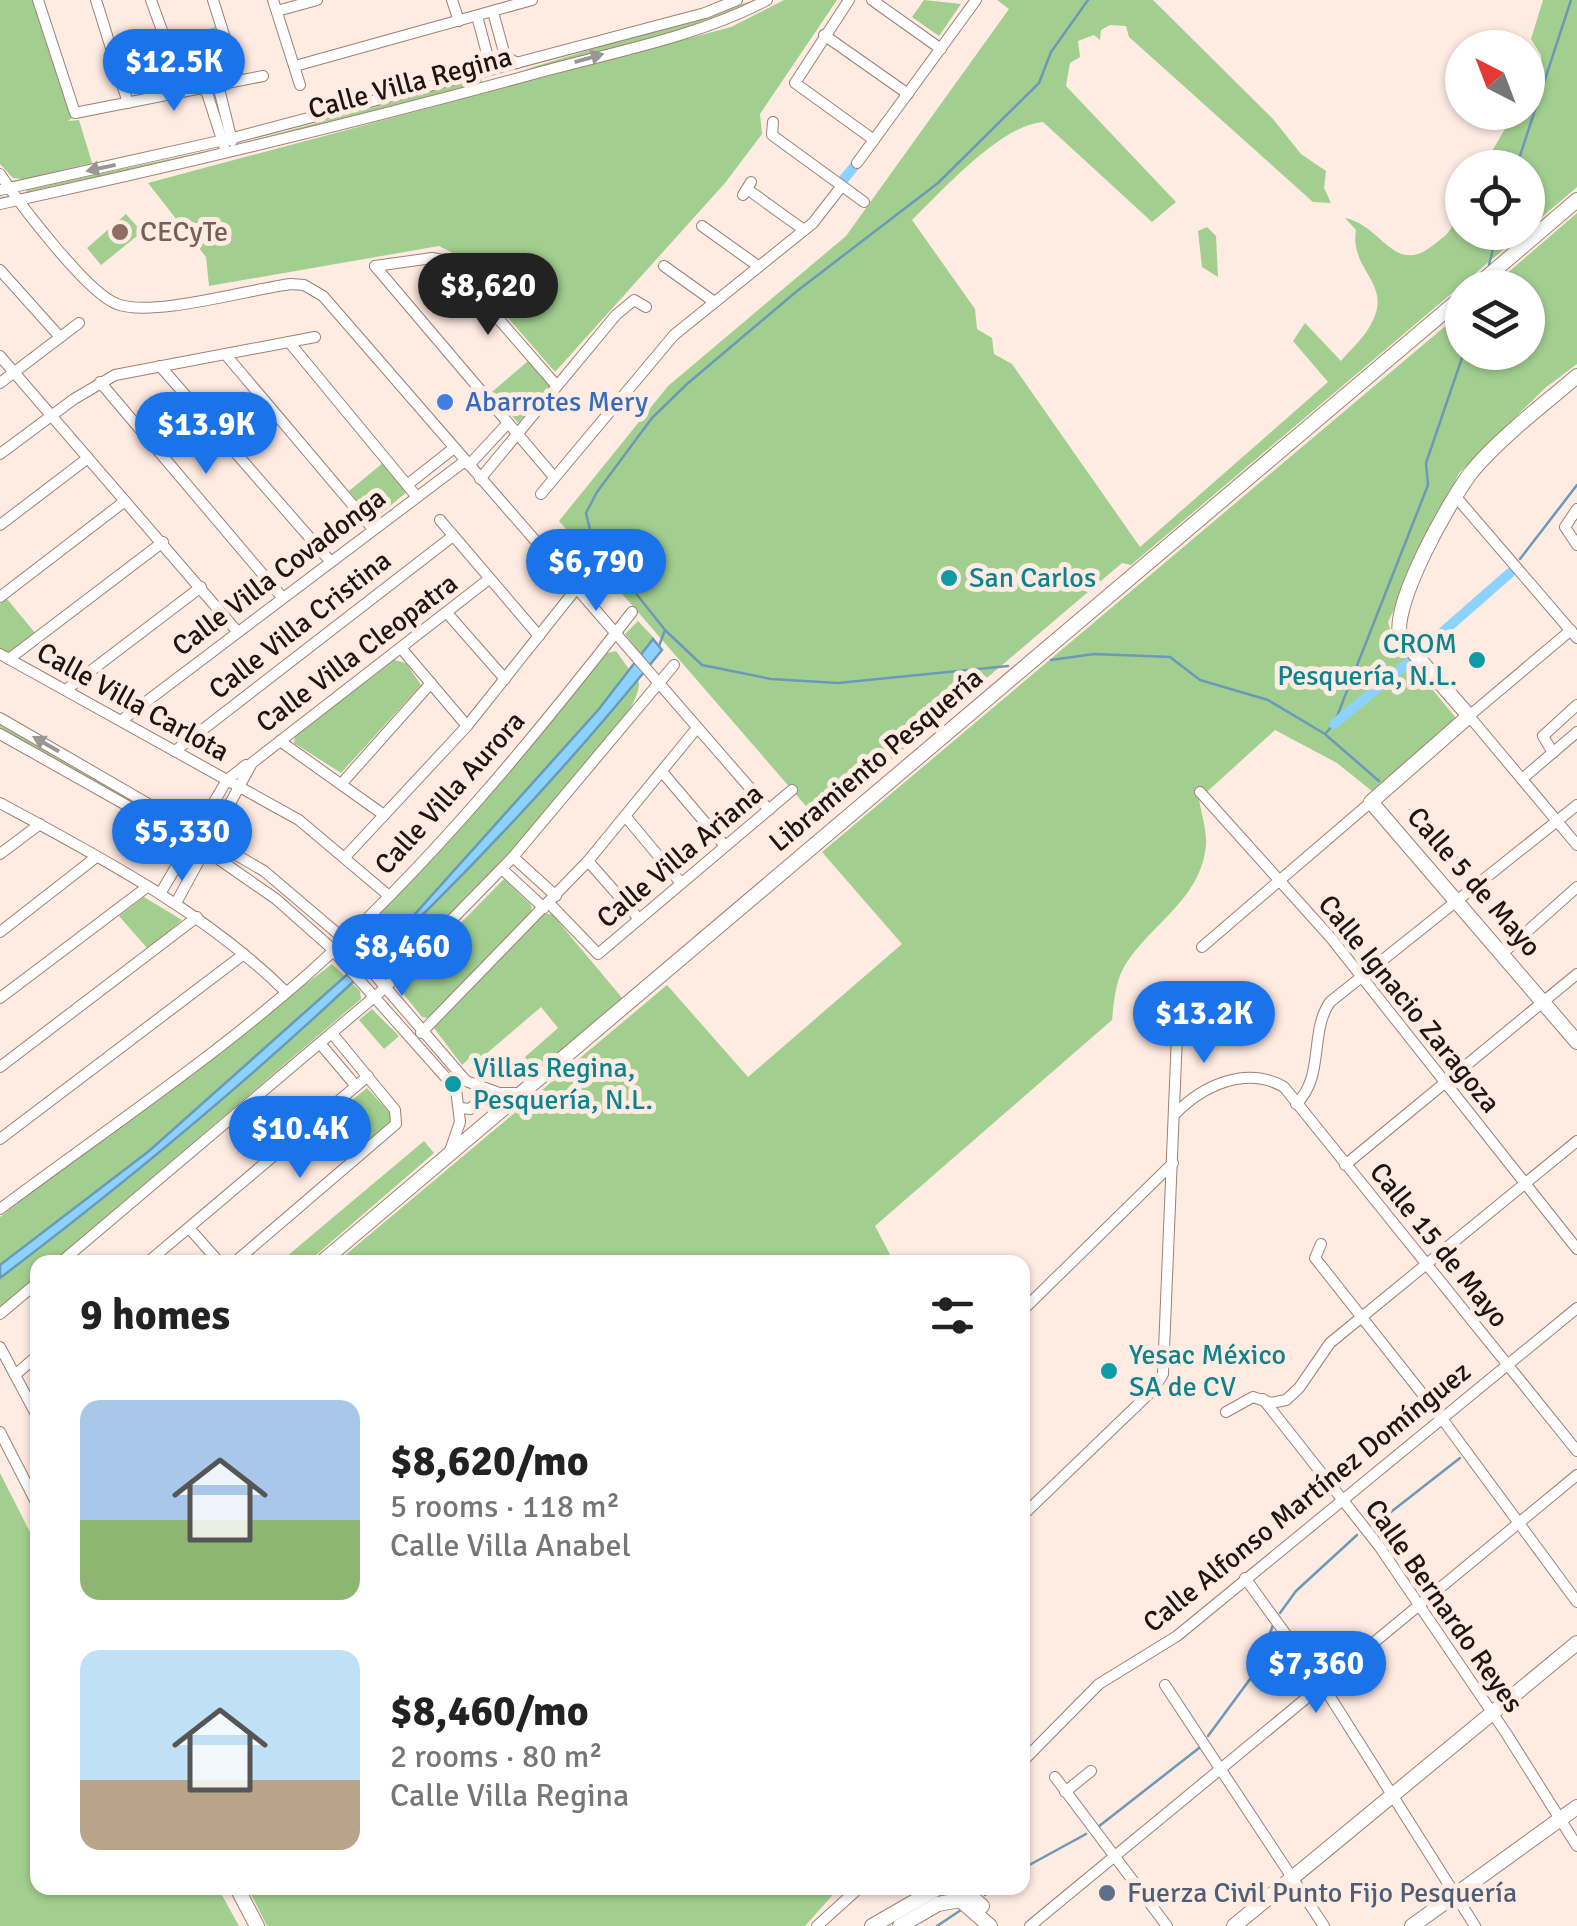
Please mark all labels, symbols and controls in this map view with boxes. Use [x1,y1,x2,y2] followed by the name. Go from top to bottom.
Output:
[93,29,255,114] pin: $12.5K
[1445,30,1545,130] north arrow
[1445,30,1545,370] map controls
[304,39,516,127] street label: Calle Villa Regina
[125,42,223,81] text: $12.5K
[574,50,605,66] one-way arrow
[1445,150,1545,250] button: locate
[85,161,116,176] one-way arrow
[140,215,228,249] place label: CECyTe
[109,221,131,243] marker: CECyTe
[407,253,569,338] pin: $8,620
[440,266,536,305] text: $8,620
[1445,270,1545,370] button: layers
[465,385,648,419] place label: Abarrotes Mery
[434,391,456,413] marker: Abarrotes Mery
[125,392,287,477] pin: $13.9K
[157,405,255,444] text: $13.9K
[166,481,392,663] street label: Calle Villa Covadonga
[515,529,677,614] pin: $6,790
[548,542,644,581] text: $6,790
[202,543,398,707] street label: Calle Villa Cristina
[969,561,1096,595] place label: San Carlos
[250,566,464,740] street label: Calle Villa Cleopatra
[938,567,960,589] marker: San Carlos
[1277,627,1457,693] place label: CROM Pesquería, N.L.
[31,635,235,769] street label: Calle Villa Carlota
[1466,649,1488,671] marker: CROM Pesquería, N.L.
[762,661,990,859] street label: Libramiento Pesquería
[368,704,532,882] street label: Calle Villa Aurora
[32,736,60,754] one-way arrow
[590,777,770,935] street label: Calle Villa Ariana
[101,799,263,884] pin: $5,330
[1400,800,1548,964] street label: Calle 5 de Mayo
[134,812,230,851] text: $5,330
[1311,888,1507,1120] street label: Calle Ignacio Zaragoza
[321,914,483,999] pin: $8,460
[354,927,450,966] text: $8,460
[1123,981,1285,1066] pin: $13.2K
[1155,994,1253,1033] text: $13.2K
[473,1051,653,1117] place label: Villas Regina, Pesquería, N.L.
[442,1073,464,1095] marker: Villas Regina, Pesquería, N.L.
[219,1096,381,1181] pin: $10.4K
[251,1109,349,1148] text: $10.4K
[1362,1156,1516,1334] street label: Calle 15 de Mayo
[925,1288,980,1343] icon: filters
[80,1290,230,1341] text: 9 homes
[1129,1338,1286,1404] place label: Yesac México SA de CV
[1136,1354,1478,1640] street label: Calle Alfonso Martínez Domínguez
[1098,1360,1120,1382] marker: Yesac México SA de CV
[390,1436,589,1487] text: $8,620/mo
[160,1440,280,1560] icon: home
[390,1487,620,1526] text: 5 rooms · 118 m²
[1358,1493,1530,1719] street label: Calle Bernardo Reyes
[390,1526,631,1565] text: Calle Villa Anabel
[1235,1631,1397,1716] pin: $7,360
[1268,1644,1364,1683] text: $7,360
[390,1686,589,1737] text: $8,460/mo
[160,1690,280,1810] icon: home
[390,1737,603,1776] text: 2 rooms · 80 m²
[390,1776,629,1815] text: Calle Villa Regina
[1127,1876,1517,1910] place label: Fuerza Civil Punto Fijo Pesquería
[1096,1882,1118,1904] marker: Fuerza Civil Punto Fijo Pesquería

